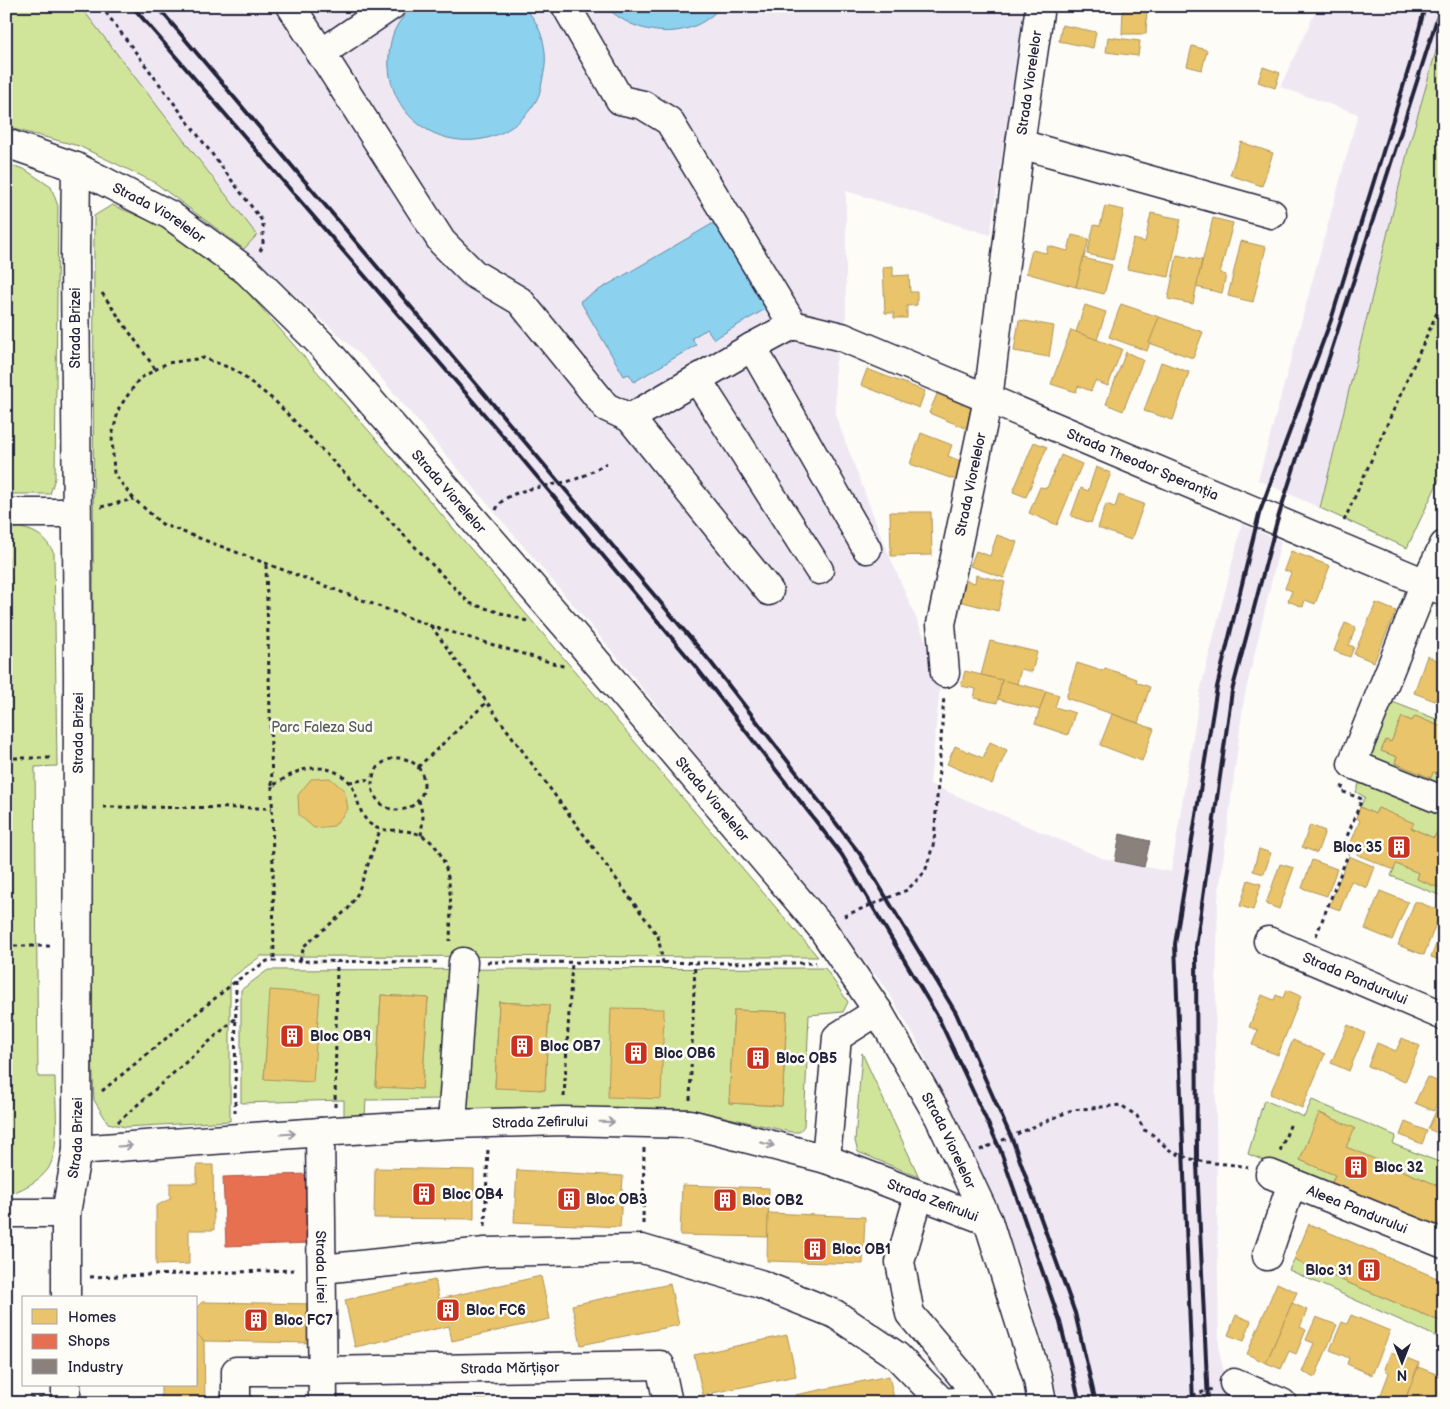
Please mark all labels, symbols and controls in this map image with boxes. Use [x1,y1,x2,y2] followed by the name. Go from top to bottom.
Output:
[1013,28,1045,136] street label: Strada Viorelelor
[110,179,210,247] street label: Strada Viorelelor
[67,287,84,369] street label: Strada Brizei
[1065,424,1221,503] street label: Strada Theodor Speranția
[951,430,989,537] street label: Strada Viorelelor
[408,446,491,537] street label: Strada Viorelelor
[69,692,86,774] street label: Strada Brizei
[271,719,373,736] park label: Parc Faleza Sud
[672,753,754,845] street label: Strada Viorelelor
[1386,834,1412,860] building icon: Bloc 35
[1333,839,1382,856] place label: Bloc 35
[1300,948,1410,1008] street label: Strada Pandurului
[279,1023,305,1049] building icon: Bloc OB9
[310,1028,371,1045] place label: Bloc OB9
[509,1033,535,1059] building icon: Bloc OB7
[540,1038,601,1055] place label: Bloc OB7
[623,1040,649,1066] building icon: Bloc OB6
[654,1045,715,1062] place label: Bloc OB6
[745,1045,771,1071] building icon: Bloc OB5
[776,1050,837,1067] place label: Bloc OB5
[918,1089,980,1192] street label: Strada Viorelelor
[64,1097,86,1180] street label: Strada Brizei
[492,1112,588,1131] street label: Strada Zefirului
[598,1117,615,1127] one-way arrow
[279,1129,295,1139] one-way arrow
[759,1140,775,1149] one-way arrow
[117,1141,133,1150] one-way arrow
[1343,1154,1369,1180] building icon: Bloc 32
[1374,1159,1424,1176] place label: Bloc 32
[885,1175,981,1225] street label: Strada Zefirului
[411,1181,437,1207] building icon: Bloc OB4
[1304,1181,1410,1237] street label: Aleea Pandurului
[442,1186,504,1203] place label: Bloc OB4
[556,1186,582,1212] building icon: Bloc OB3
[712,1187,738,1213] building icon: Bloc OB2
[586,1191,647,1208] place label: Bloc OB3
[742,1192,804,1209] place label: Bloc OB2
[313,1230,330,1304] street label: Strada Lirei
[802,1236,828,1262] building icon: Bloc OB1
[832,1241,891,1258] place label: Bloc OB1
[1356,1257,1382,1283] building icon: Bloc 31
[1305,1262,1352,1279] place label: Bloc 31
[22,1296,198,1386] legend
[435,1297,461,1323] building icon: Bloc FC6
[466,1302,526,1319] place label: Bloc FC6
[243,1307,269,1333] building icon: Bloc FC7
[68,1308,117,1327] text: Homes
[274,1312,333,1329] place label: Bloc FC7
[68,1332,111,1351] text: Shops
[1378,1336,1428,1386] north arrow
[68,1358,123,1377] text: Industry
[461,1358,560,1377] street label: Strada Mărțișor
[1397,1366,1407,1383] text: N

